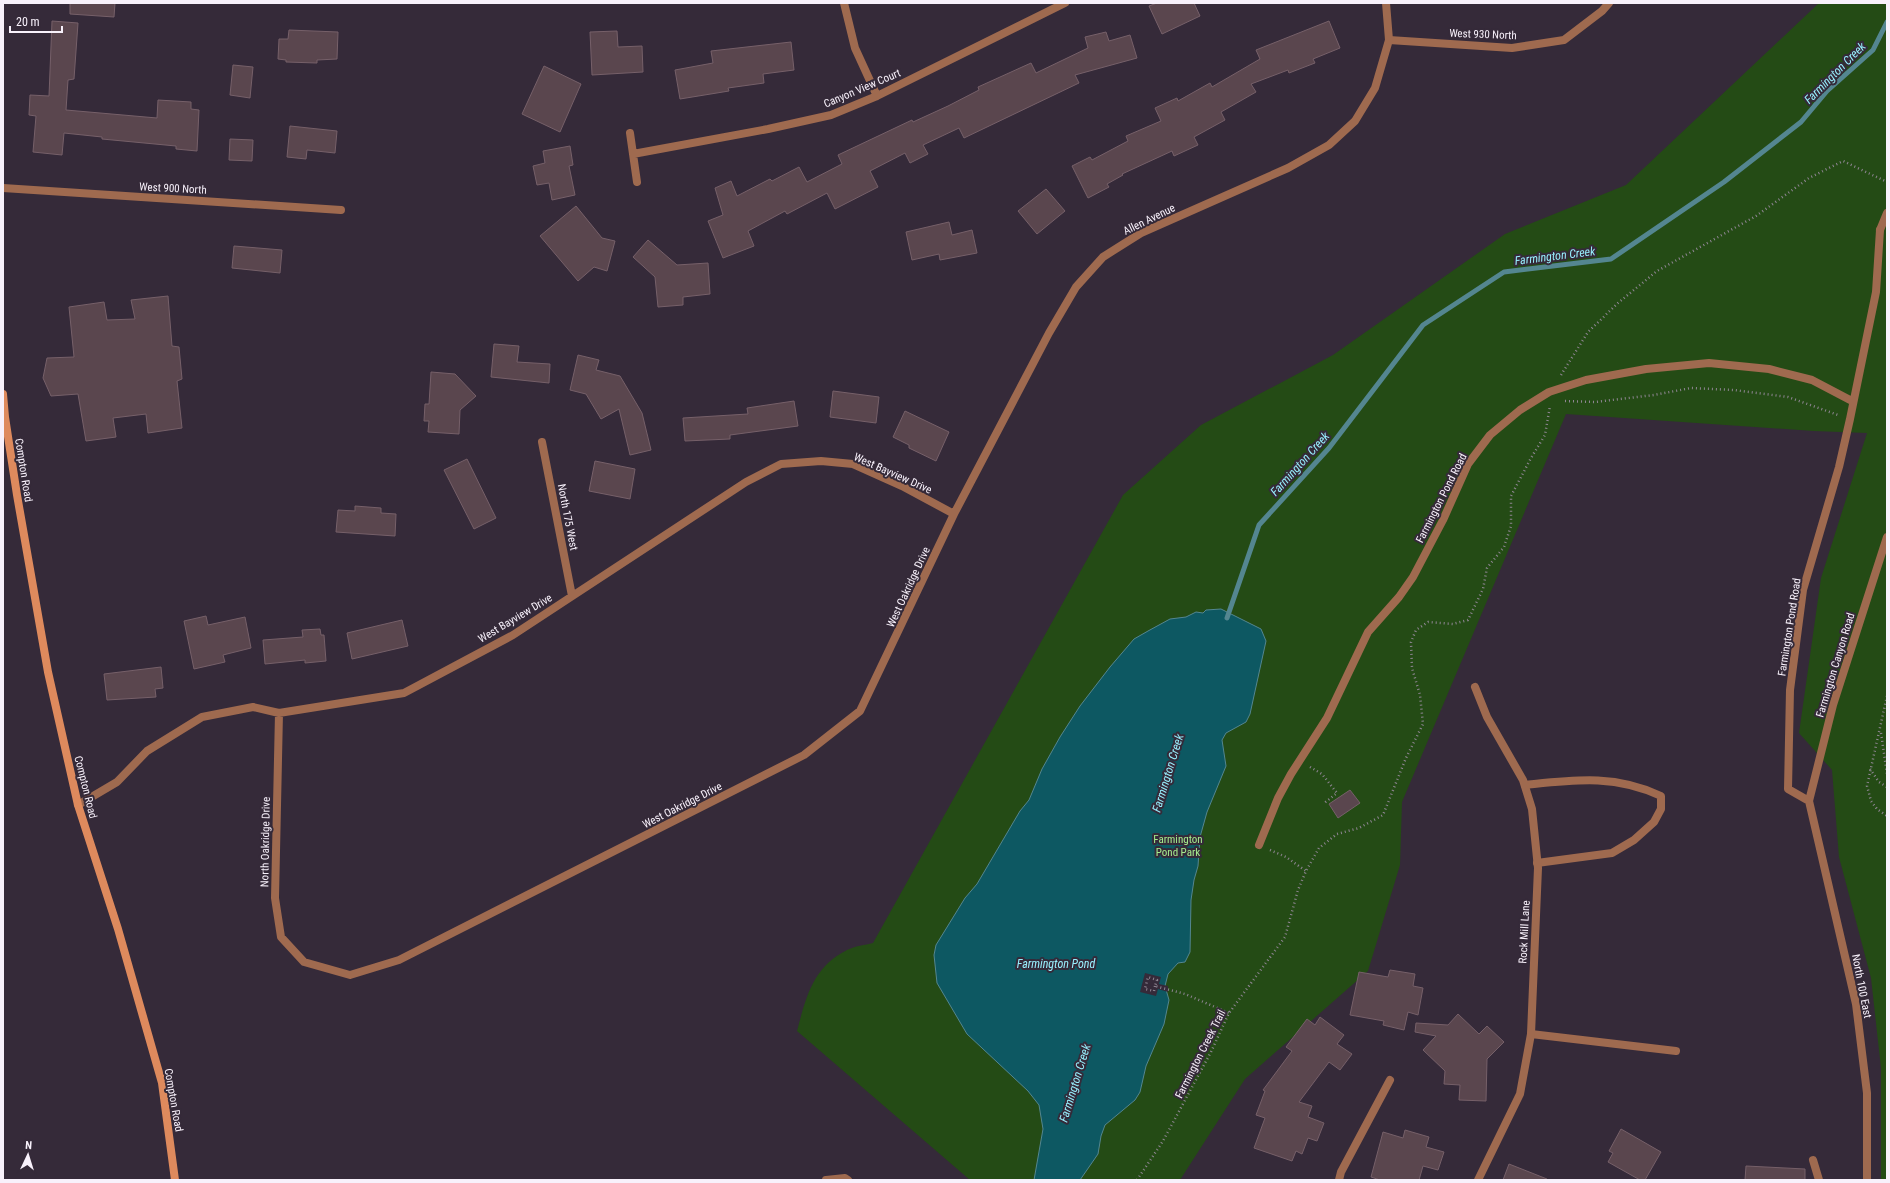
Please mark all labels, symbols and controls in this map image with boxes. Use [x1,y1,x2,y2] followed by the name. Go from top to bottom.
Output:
[10,8,62,34] scale bar
[16,15,40,29] text: 20 m
[1449,27,1517,42] street label: West 930 North
[1801,39,1869,107] water label: Farmington Creek
[822,66,903,111] street label: Canyon View Court
[139,180,207,197] street label: West 900 North
[1121,201,1177,238] street label: Allen Avenue
[1514,244,1597,268] water label: Farmington Creek
[1268,429,1333,499] water label: Farmington Creek
[12,437,35,503] street label: Compton Road
[852,450,934,496] street label: West Bayview Drive
[1413,451,1470,545] street label: Farmington Pond Road
[555,483,580,551] street label: North 175 West
[884,545,933,630] street label: West Oakridge Drive
[1775,577,1804,677] street label: Farmington Pond Road
[476,591,555,646] street label: West Bayview Drive
[1813,611,1858,719] street label: Farmington Canyon Road
[1149,731,1187,814] water label: Farmington Creek
[71,754,100,820] street label: Compton Road
[640,780,724,831] street label: West Oakridge Drive
[258,797,273,887] street label: North Oakridge Drive
[1153,833,1203,859] park label: Farmington Pond Park
[1516,900,1533,964] street label: Rock Mill Lane
[1849,953,1874,1019] street label: North 100 East
[1017,957,1095,971] water label: Farmington Pond
[1172,1008,1228,1101] street label: Farmington Creek Trail
[1056,1041,1094,1124] water label: Farmington Creek
[162,1067,185,1133] street label: Compton Road
[8,1135,48,1175] north arrow
[25,1139,33,1152] text: N

